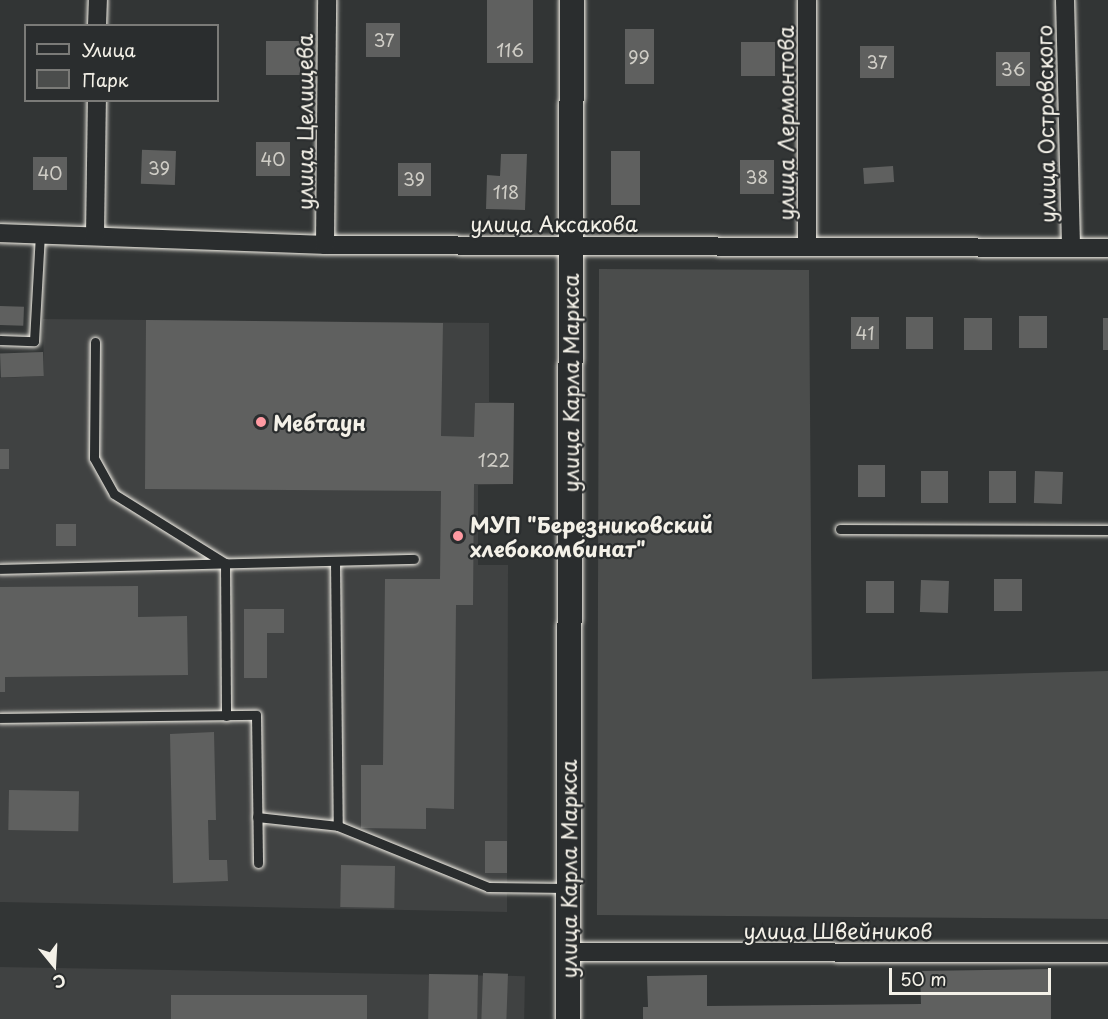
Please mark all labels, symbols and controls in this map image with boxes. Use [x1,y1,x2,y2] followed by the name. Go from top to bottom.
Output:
[24,24,219,102] legend
[1031,24,1059,224] street label: улица Островского
[772,25,798,221] street label: улица Лермонтова
[373,29,395,51] house number: 37
[291,33,317,211] street label: улица Целищева
[82,36,136,63] text: Улица
[496,39,524,61] house number: 116
[628,46,650,68] house number: 99
[866,51,888,73] house number: 37
[1001,58,1025,80] house number: 36
[82,66,128,93] text: Парк
[260,148,286,170] house number: 40
[148,157,170,179] house number: 39
[37,162,63,184] house number: 40
[745,166,769,188] house number: 38
[403,168,425,190] house number: 39
[493,181,519,203] house number: 118
[470,210,638,236] street label: улица Аксакова
[557,273,583,493] street label: улица Карла Маркса
[856,322,874,344] house number: 41
[273,409,366,435] place label: Мебтаун
[254,415,268,429] marker: Мебтаун
[478,449,510,471] house number: 122
[470,511,713,561] place label: МУП "Березниковский хлебокомбинат"
[451,529,465,543] marker: МУП "Березниковский хлебокомбинат"
[555,759,581,979] street label: улица Карла Маркса
[743,917,933,943] street label: улица Швейников
[24,935,84,995] north arrow
[892,956,1054,994] scale bar
[900,965,947,992] text: 50 m
[50,969,69,995] text: С

